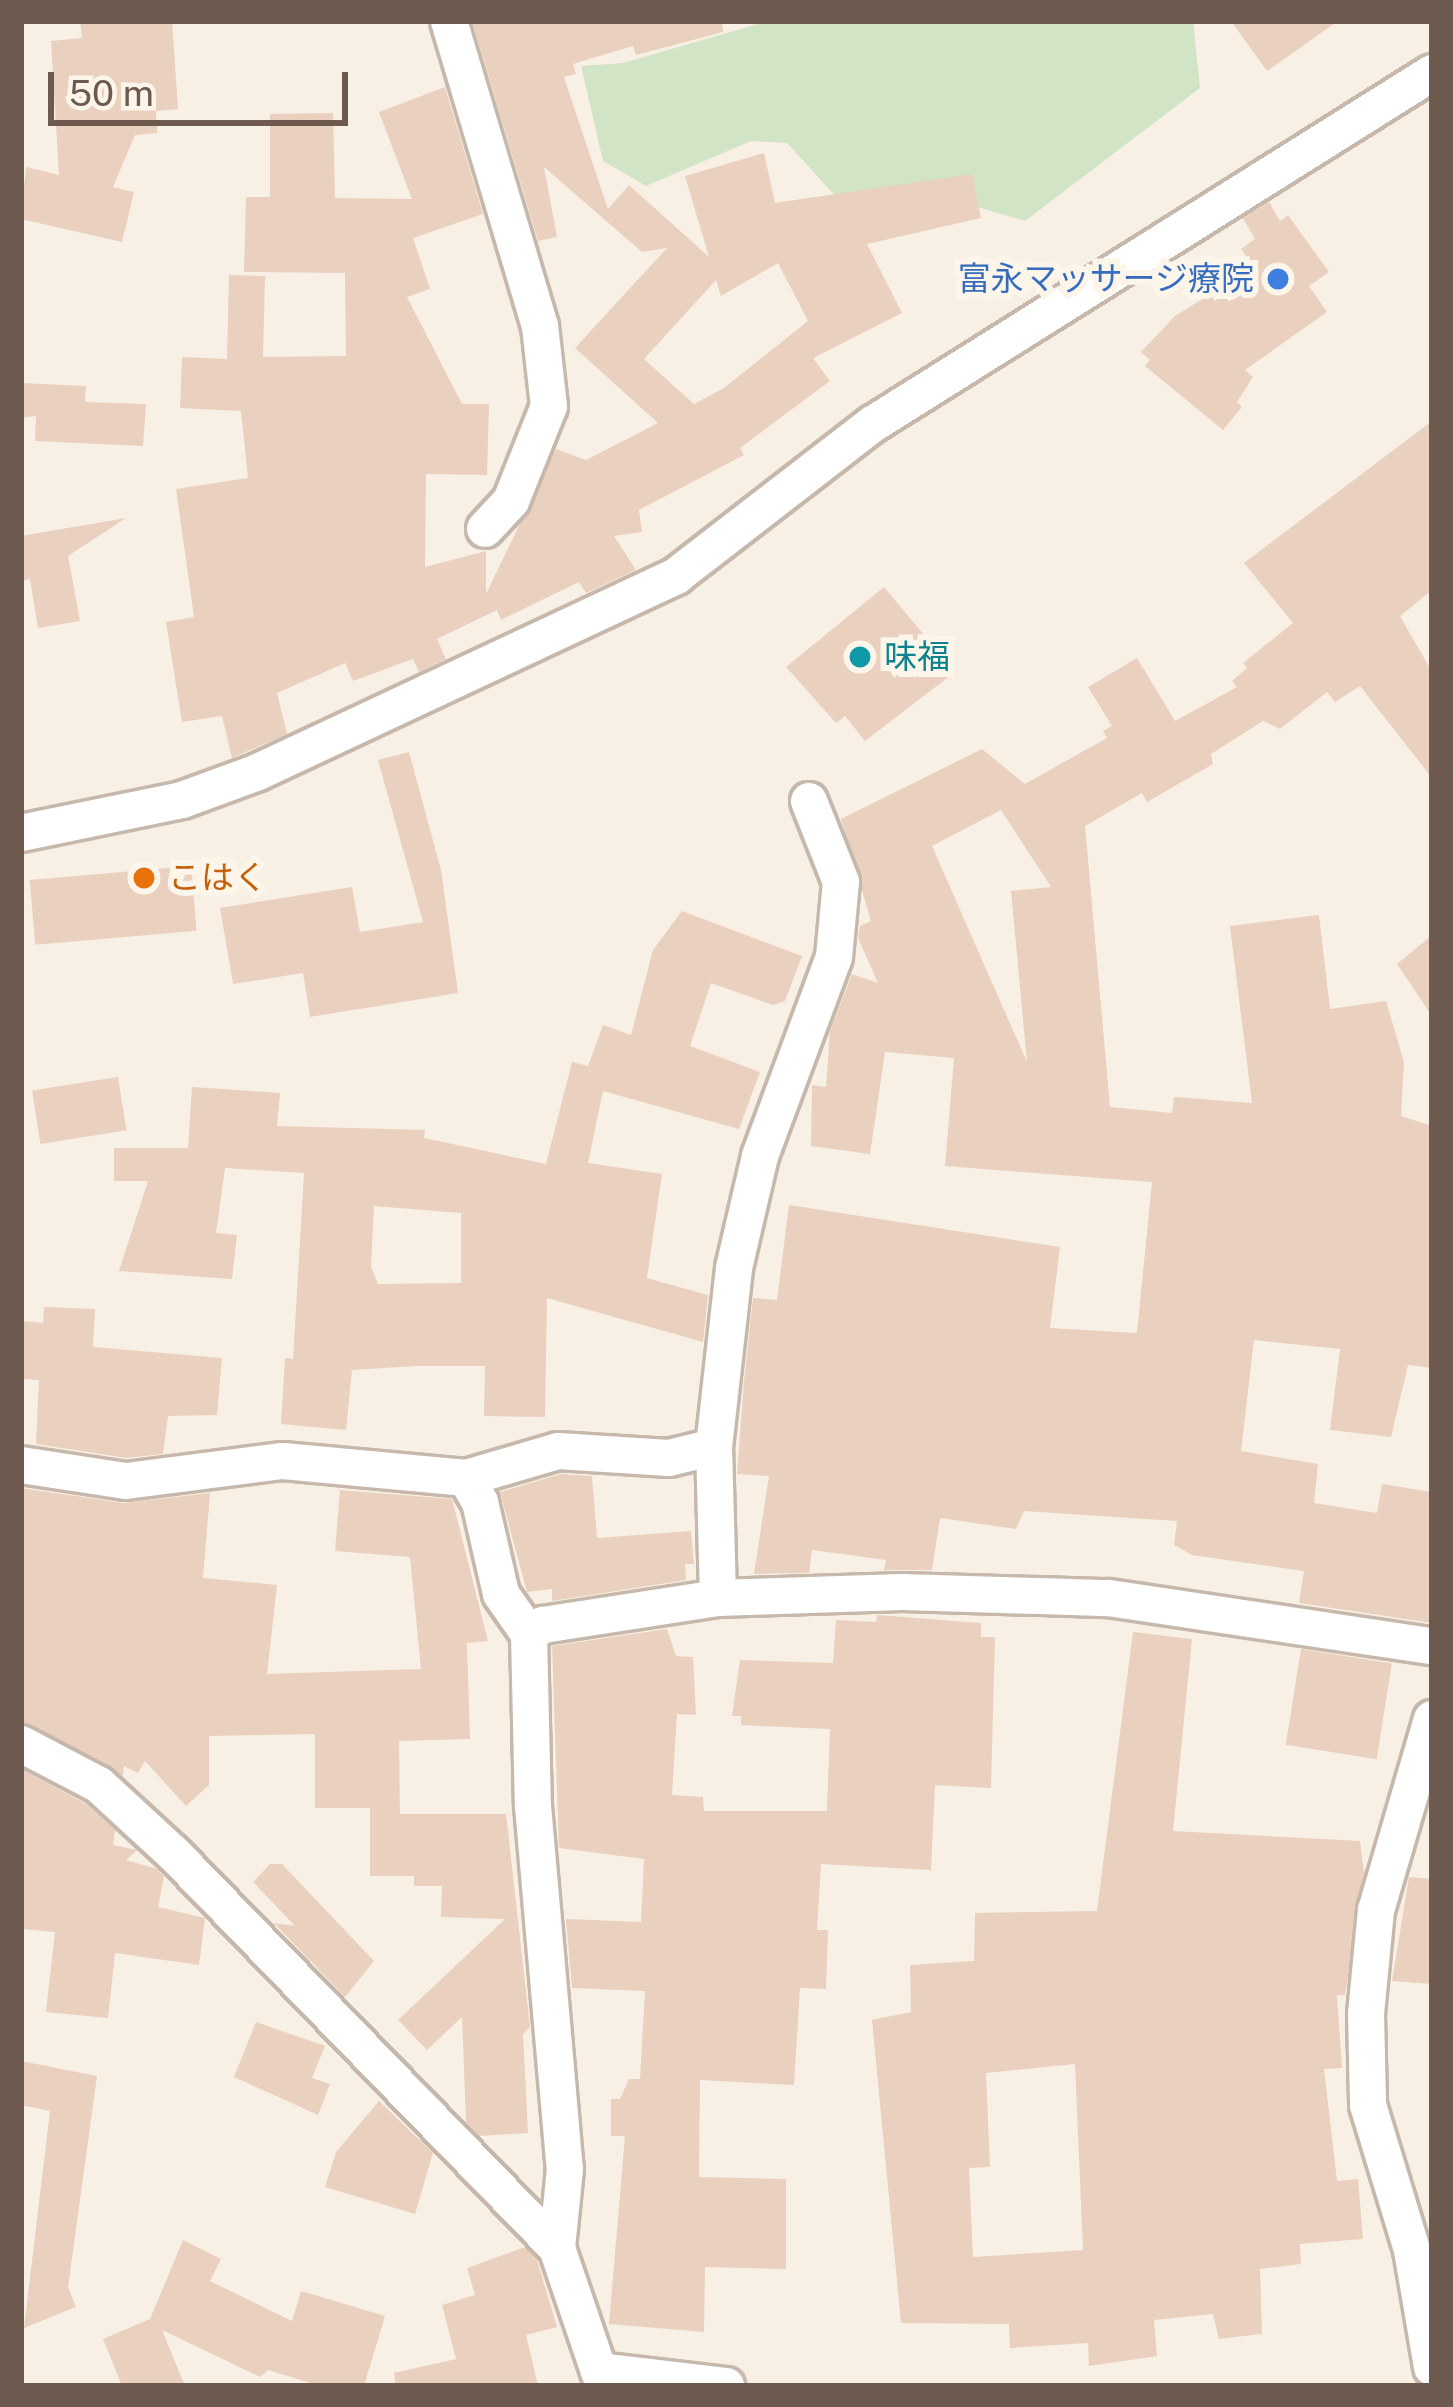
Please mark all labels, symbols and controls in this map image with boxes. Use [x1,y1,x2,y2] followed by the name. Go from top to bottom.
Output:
[54,48,354,122] scale bar
[69,72,154,114] text: 50 m
[957,259,1254,299] place label: 富永マッサージ療院
[1265,266,1291,292] marker: 富永マッサージ療院
[884,637,950,677] place label: 味福
[847,644,873,670] marker: 味福
[168,858,267,898] place label: こはく
[131,865,157,891] marker: こはく

